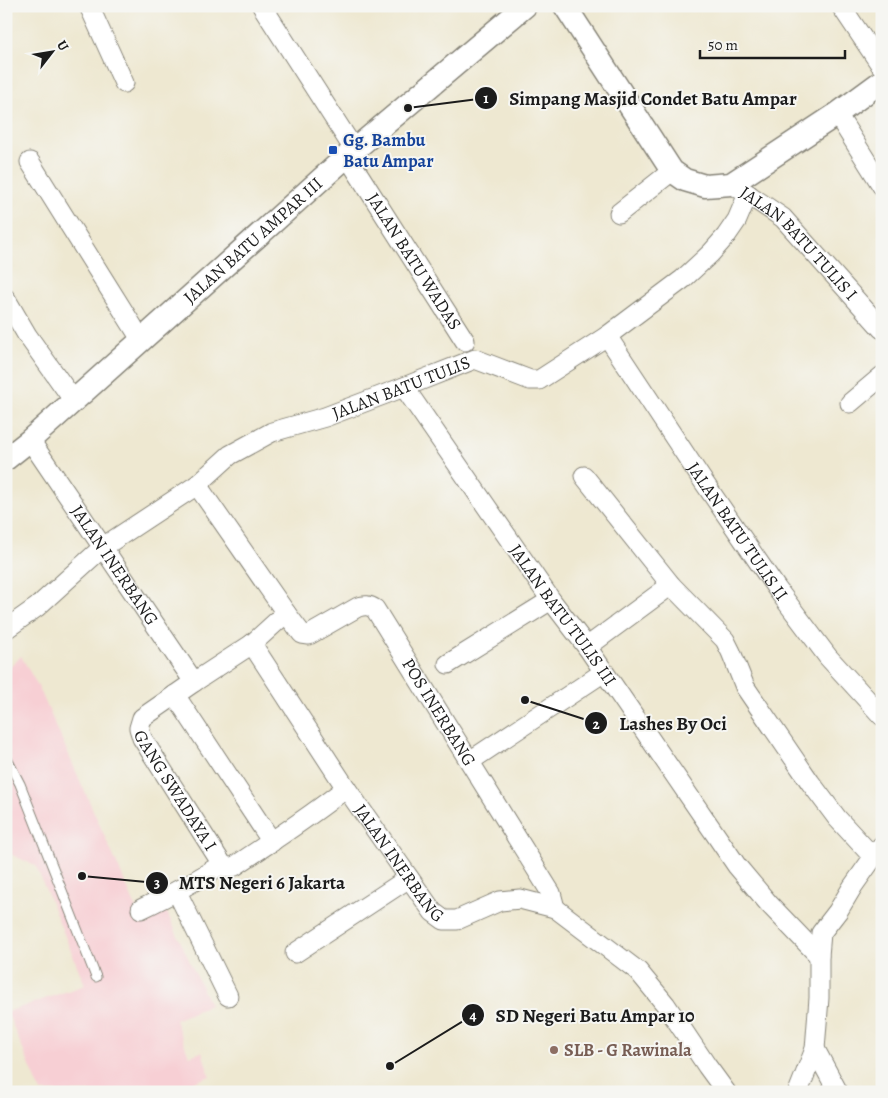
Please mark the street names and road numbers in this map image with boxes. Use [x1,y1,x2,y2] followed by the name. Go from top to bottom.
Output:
[178,172,328,309] street label: JALAN BATU AMPAR III
[735,180,863,306] street label: JALAN BATU TULIS I
[362,188,467,335] street label: JALAN BATU WADAS
[329,350,474,425] street label: JALAN BATU TULIS
[682,457,794,605] street label: JALAN BATU TULIS II
[65,500,164,630] street label: JALAN INERBANG
[504,539,622,691] street label: JALAN BATU TULIS III
[396,654,481,771] street label: POS INERBANG
[128,727,223,855] street label: GANG SWADAYA I
[349,799,449,928] street label: JALAN INERBANG

